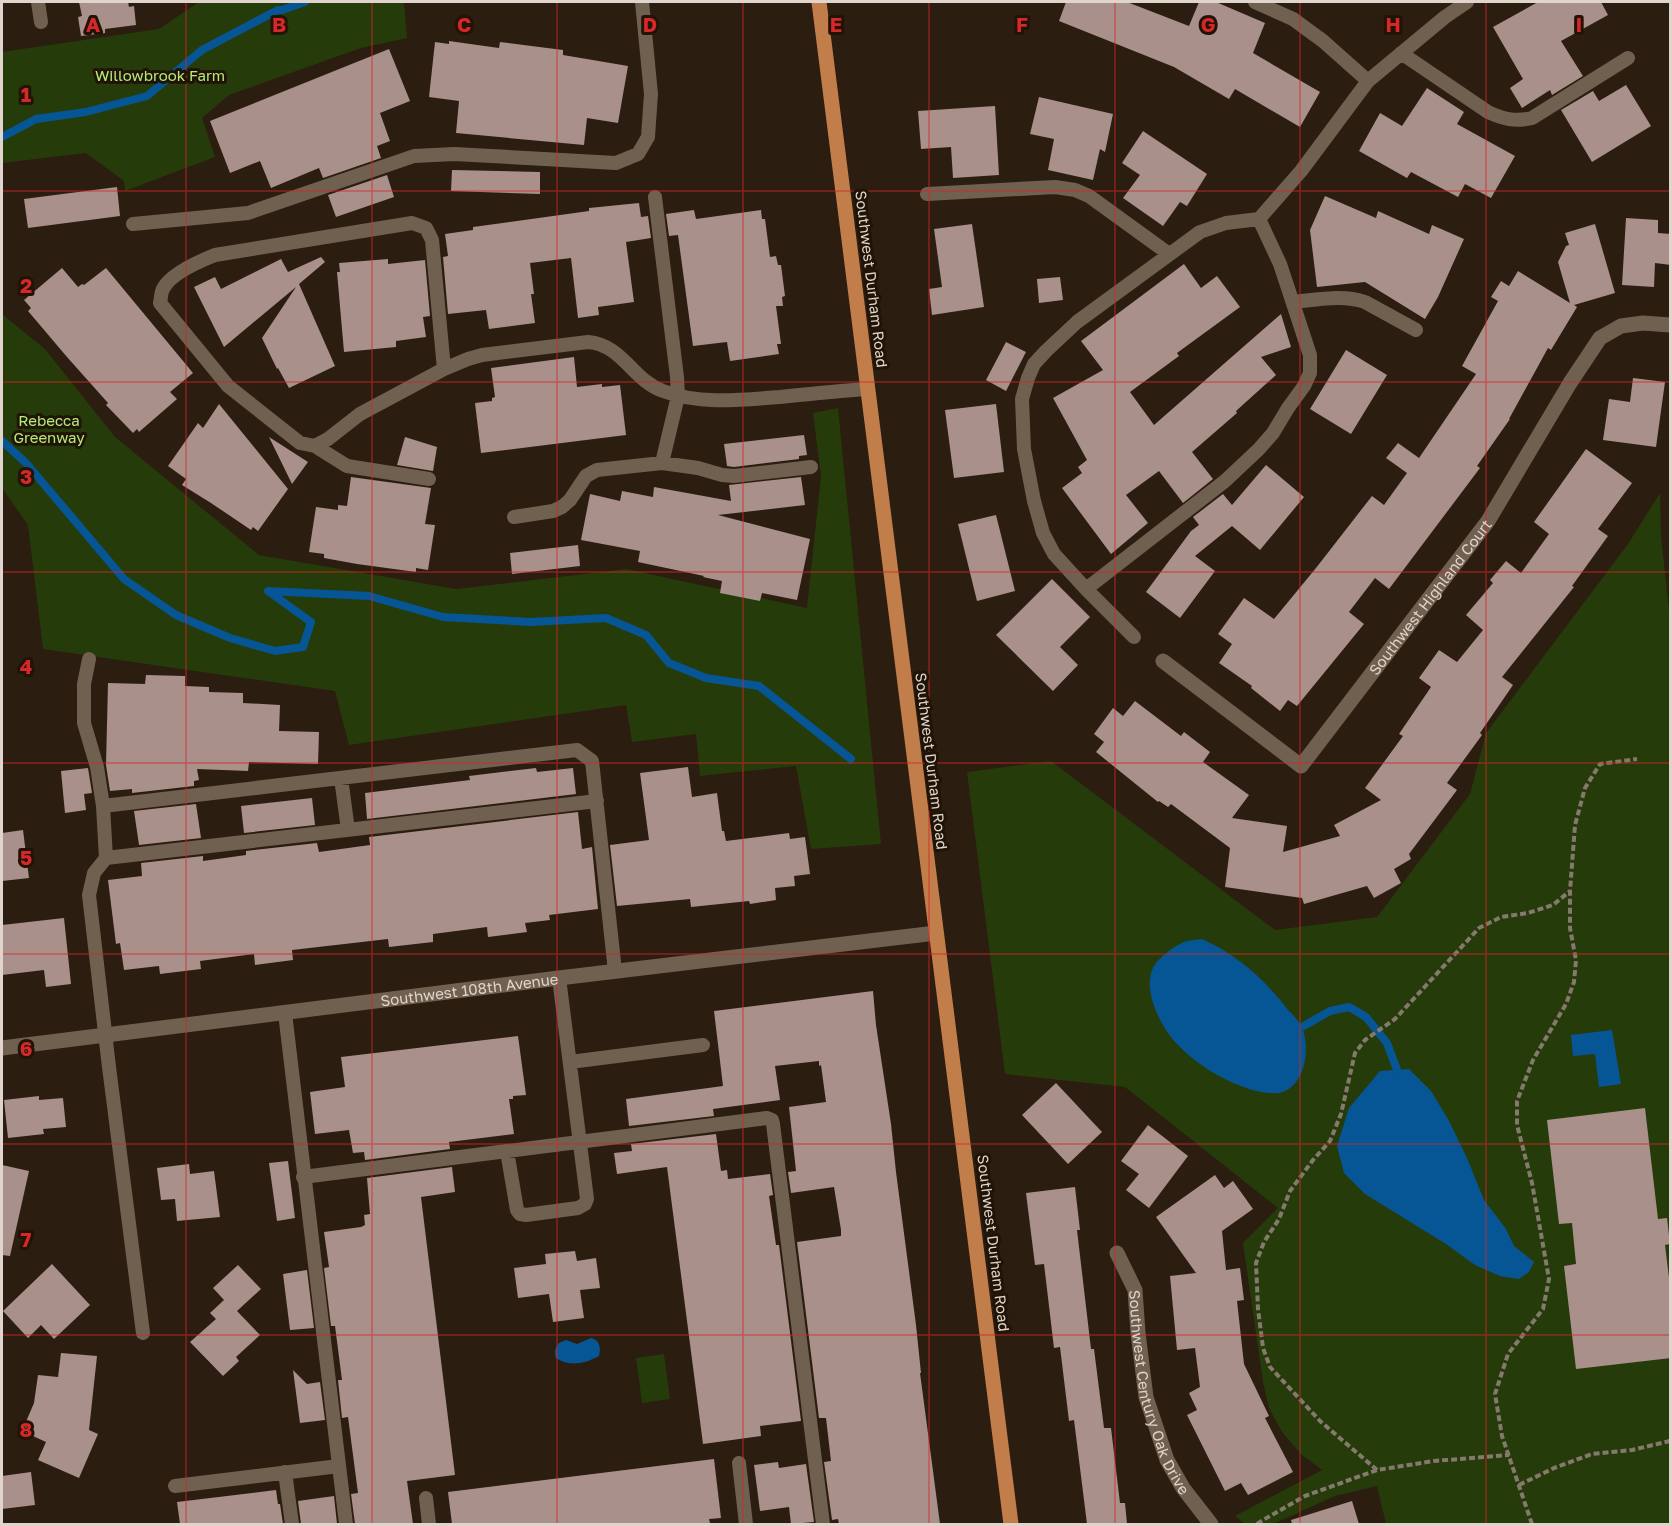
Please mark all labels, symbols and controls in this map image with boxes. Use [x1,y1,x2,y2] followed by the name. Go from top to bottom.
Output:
[86,12,100,36] text: A
[272,12,286,36] text: B
[457,12,471,36] text: C
[643,12,657,36] text: D
[830,12,842,36] text: E
[1016,12,1028,36] text: F
[1201,12,1215,36] text: G
[1385,12,1401,36] text: H
[1576,12,1582,36] text: I
[95,66,225,84] park label: Willowbrook Farm
[21,82,31,106] text: 1
[852,190,892,368] street label: Southwest Durham Road
[20,273,32,297] text: 2
[13,411,85,446] park label: Rebecca Greenway
[20,464,32,488] text: 3
[1365,516,1495,678] street label: Southwest Highland Court
[20,654,32,678] text: 4
[912,672,952,850] street label: Southwest Durham Road
[20,845,32,869] text: 5
[379,969,560,1009] street label: Southwest 108th Avenue
[20,1036,32,1060] text: 6
[974,1154,1014,1332] street label: Southwest Durham Road
[21,1227,32,1251] text: 7
[1126,1289,1194,1498] street label: Southwest Century Oak Drive
[20,1417,32,1441] text: 8

